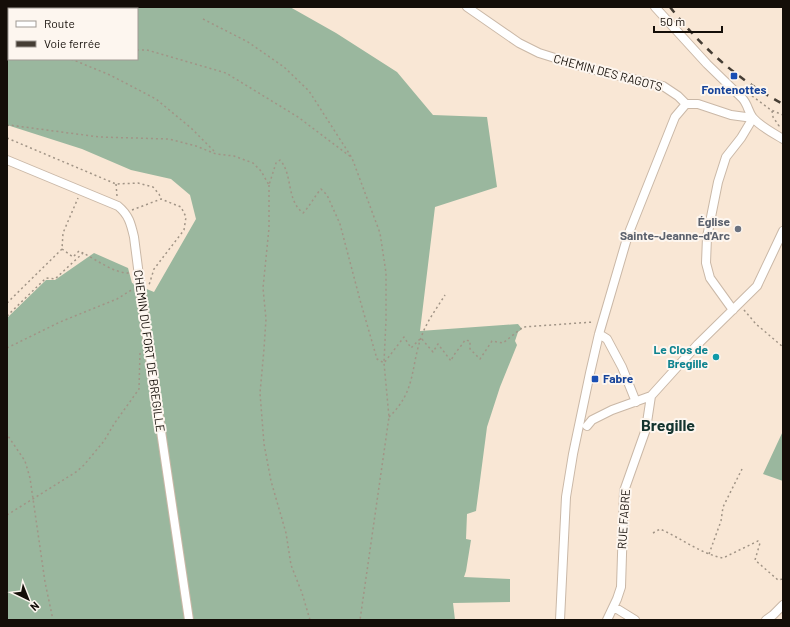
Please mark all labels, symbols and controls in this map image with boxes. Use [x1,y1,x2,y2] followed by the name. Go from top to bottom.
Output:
[8,8,138,60] legend
[654,8,722,34] scale bar
[660,14,685,28] text: 50 m
[44,16,75,30] text: Route
[44,36,100,50] text: Voie ferrée
[552,51,664,93] street label: CHEMIN DES RAGOTS
[729,71,739,81] marker: Fontenottes
[702,82,766,96] place label: Fontenottes
[620,214,731,242] place label: Église Sainte-Jeanne-d'Arc
[733,224,743,234] marker: Église Sainte-Jeanne-d'Arc
[132,269,168,433] street label: CHEMIN DU FORT DE BREGILLE
[654,342,708,370] place label: Le Clos de Bregille
[711,352,721,362] marker: Le Clos de Bregille
[603,371,634,385] place label: Fabre
[590,374,600,384] marker: Fabre
[641,415,695,434] district label: Bregille
[614,488,632,550] street label: RUE FABRE
[8,579,48,619] north arrow
[28,599,42,614] text: N

